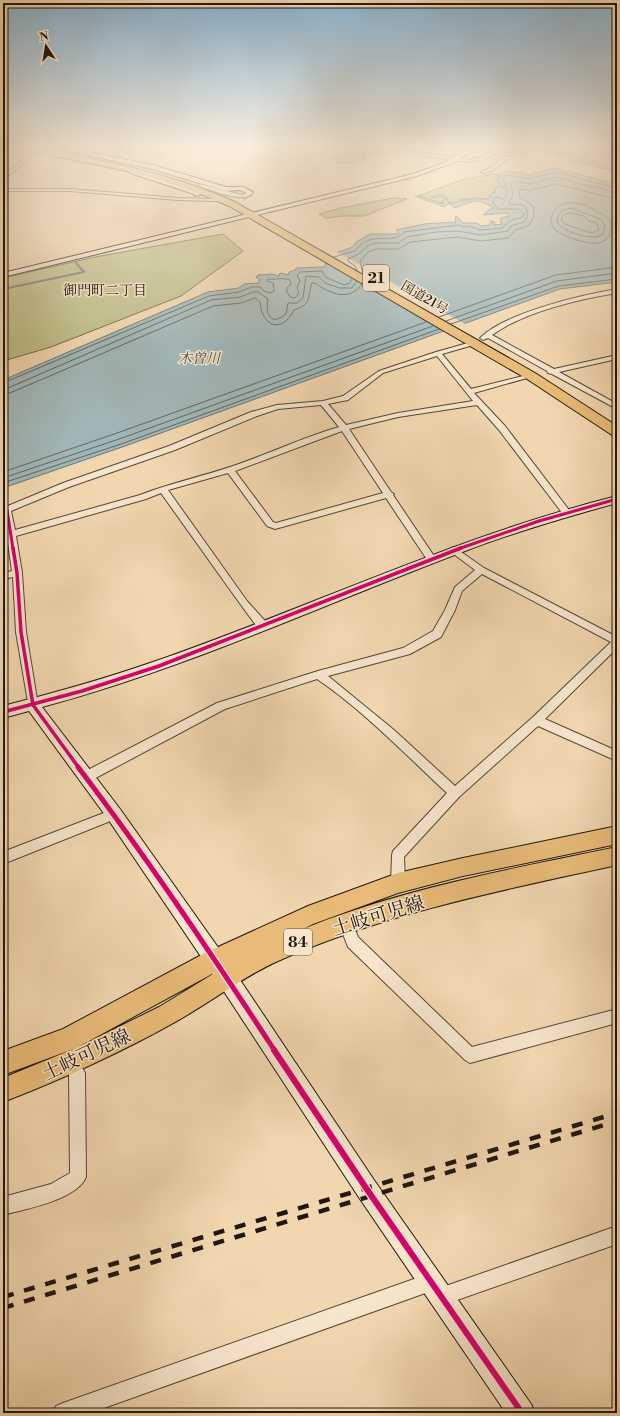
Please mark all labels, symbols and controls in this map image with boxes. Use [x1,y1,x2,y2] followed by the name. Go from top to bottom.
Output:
[26,26,66,66] north arrow
[38,29,50,45] text: N
[363,265,389,291] road number: 21
[398,278,451,318] street label: 国道21号
[63,282,147,300] district label: 御門町二丁目
[178,350,222,368] water label: 木曽川
[329,891,427,941] street label: 土岐可児線
[284,929,312,955] road number: 84
[38,1024,135,1086] street label: 土岐可児線

